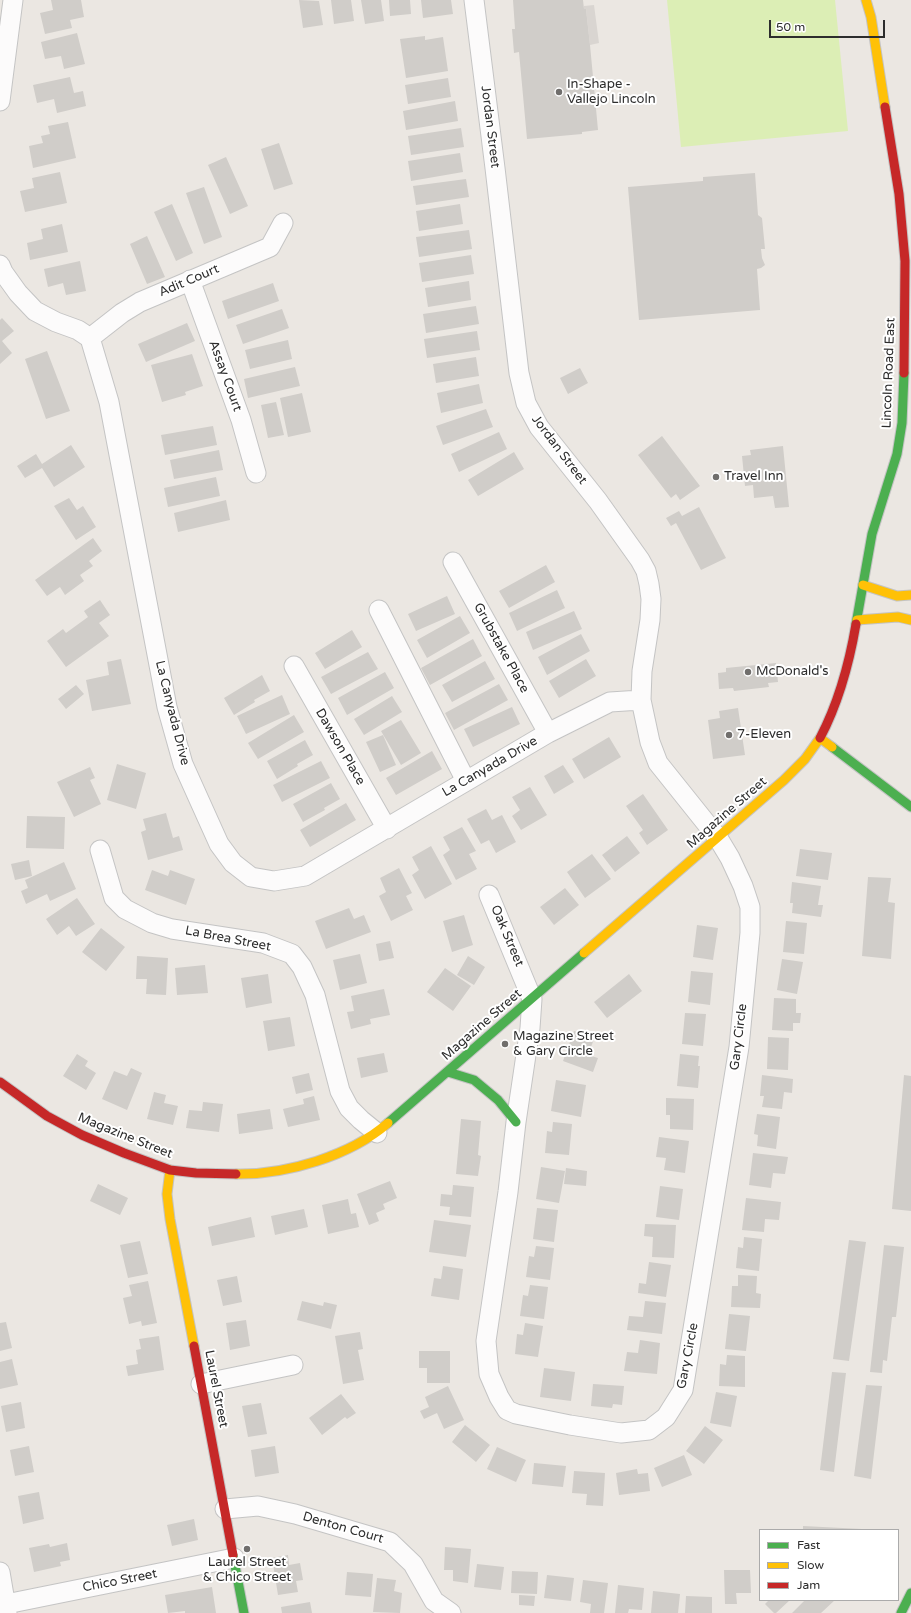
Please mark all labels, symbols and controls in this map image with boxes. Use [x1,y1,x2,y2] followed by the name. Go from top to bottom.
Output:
[771,12,887,38] scale bar
[776,20,805,34] text: 50 m
[567,77,656,108] place label: In-Shape - Vallejo Lincoln
[477,85,503,169] street label: Jordan Street
[554,87,564,97] marker: In-Shape - Vallejo Lincoln
[157,261,221,301] street label: Adit Court
[879,317,899,429] street label: Lincoln Road East
[205,338,245,414] street label: Assay Court
[528,412,590,488] street label: Jordan Street
[724,469,783,485] place label: Travel Inn
[711,472,721,482] marker: Travel Inn
[470,600,532,696] street label: Grubstake Place
[151,659,193,767] street label: La Canyada Drive
[756,664,829,680] place label: McDonald's
[743,667,753,677] marker: McDonald's
[312,706,368,788] street label: Dawson Place
[737,727,791,743] place label: 7-Eleven
[724,730,734,740] marker: 7-Eleven
[440,733,540,801] street label: La Canyada Drive
[684,774,770,852] street label: Magazine Street
[487,903,527,969] street label: Oak Street
[184,923,272,955] street label: La Brea Street
[439,986,525,1064] street label: Magazine Street
[727,1003,751,1071] street label: Gary Circle
[513,1029,614,1060] place label: Magazine Street & Gary Circle
[500,1039,510,1049] marker: Magazine Street & Gary Circle
[75,1110,175,1162] street label: Magazine Street
[674,1322,702,1390] street label: Gary Circle
[201,1349,231,1429] street label: Laurel Street
[301,1509,385,1547] street label: Denton Court
[759,1529,899,1601] legend
[797,1538,820,1552] text: Fast
[242,1544,252,1554] marker: Laurel Street & Chico Street
[203,1555,291,1586] place label: Laurel Street & Chico Street
[797,1558,824,1572] text: Slow
[81,1566,159,1596] street label: Chico Street
[797,1578,820,1592] text: Jam

